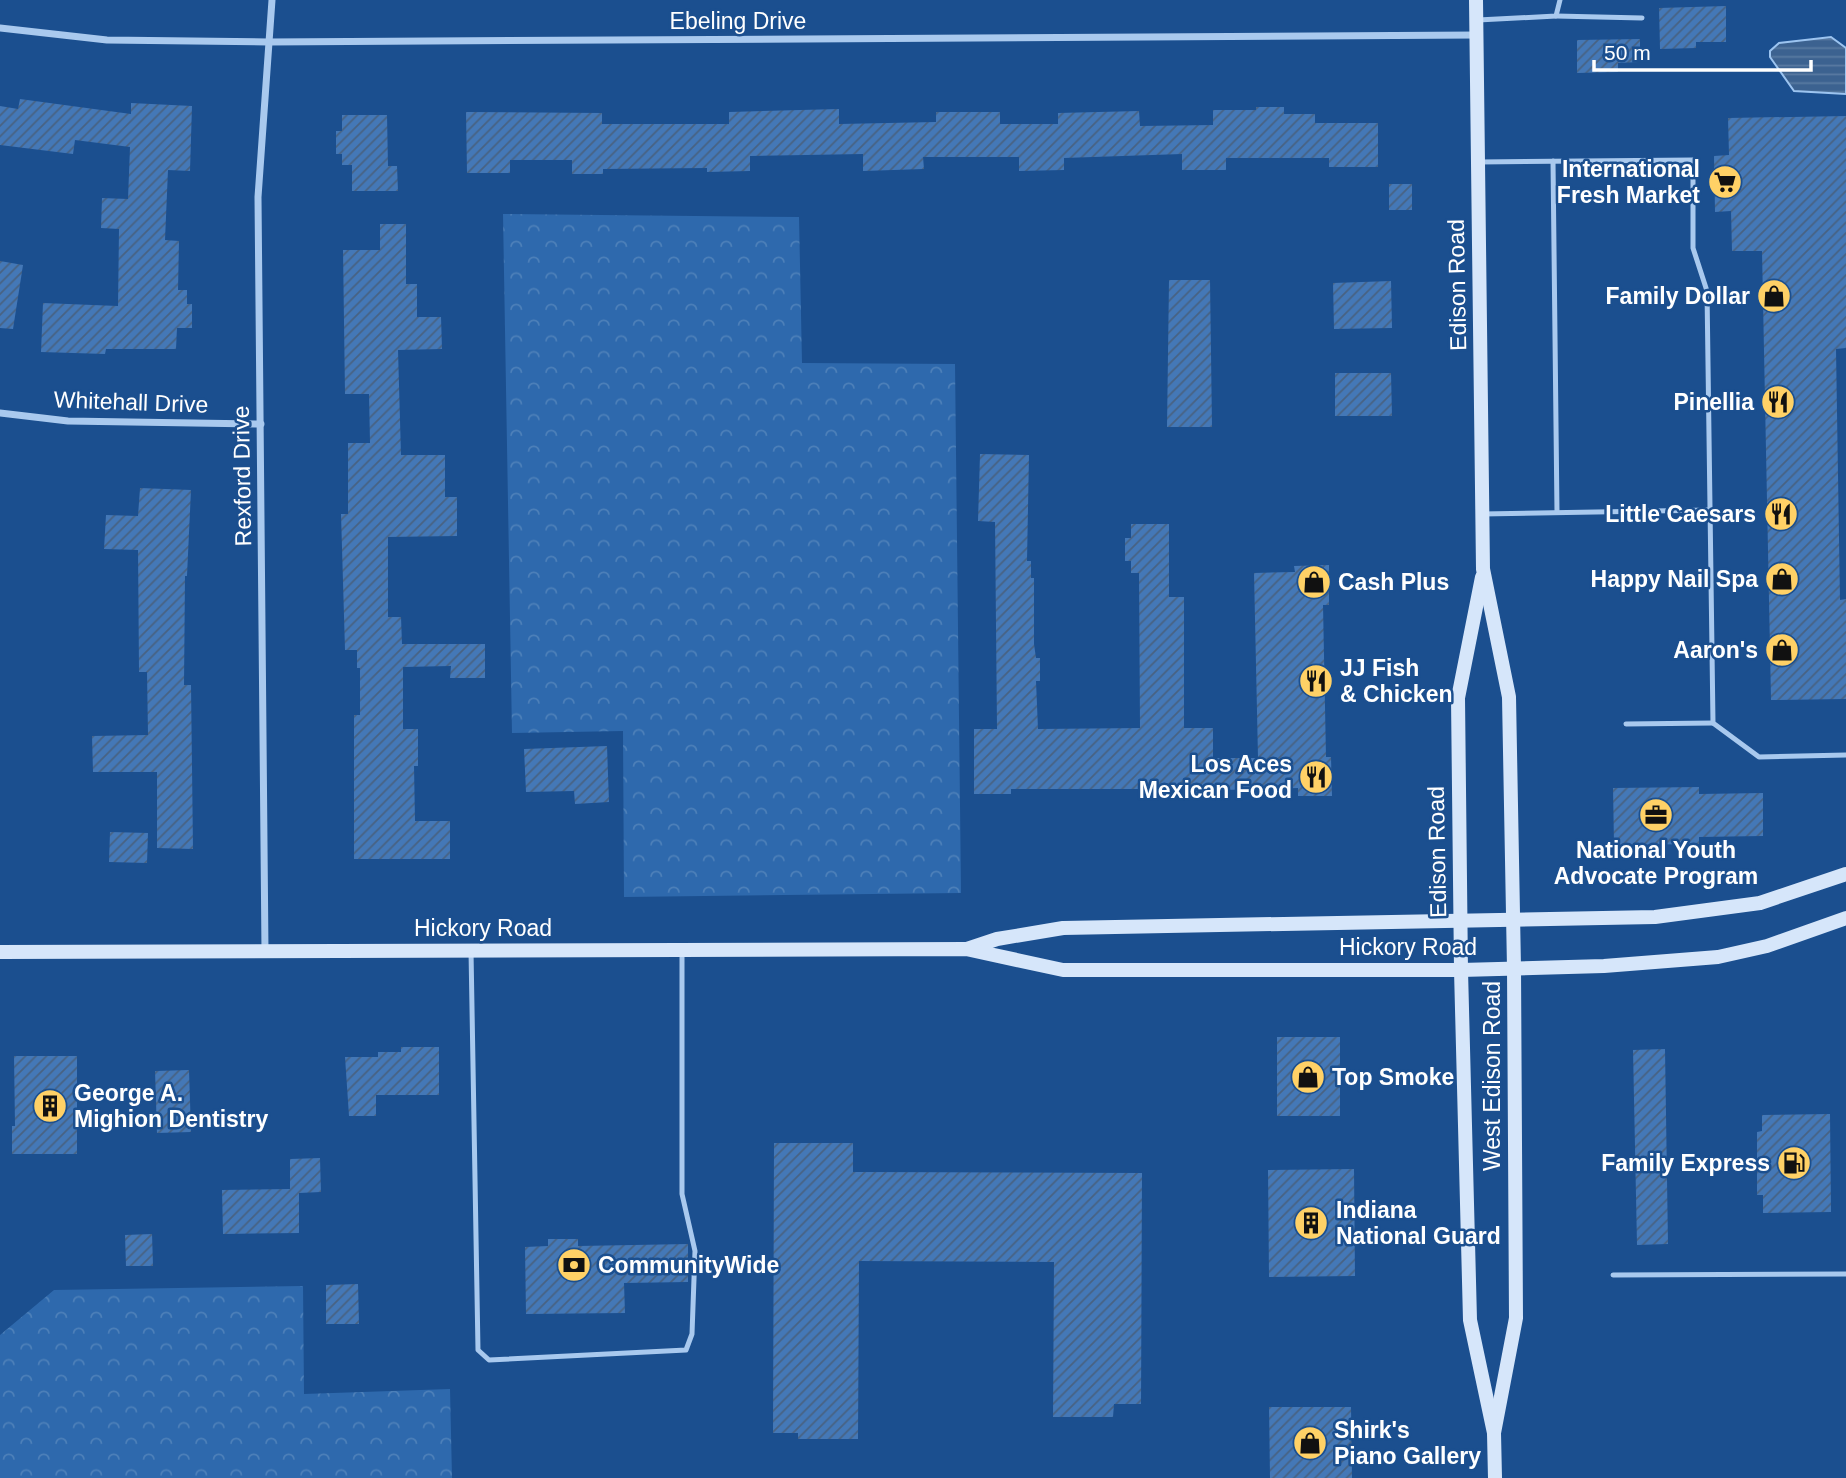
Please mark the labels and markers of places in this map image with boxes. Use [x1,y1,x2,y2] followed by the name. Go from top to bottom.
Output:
[1557,156,1700,208] place label: International Fresh Market
[1706,163,1744,201] supermarket icon: International Fresh Market
[1755,277,1793,315] shop icon: Family Dollar
[1606,283,1750,309] place label: Family Dollar
[1759,383,1797,421] restaurant icon: Pinellia
[1673,389,1754,415] place label: Pinellia
[1762,495,1800,533] restaurant icon: Little Caesars
[1605,501,1756,527] place label: Little Caesars
[1763,560,1801,598] shop icon: Happy Nail Spa
[1295,563,1333,601] shop icon: Cash Plus
[1591,566,1758,592] place label: Happy Nail Spa
[1338,569,1449,595] place label: Cash Plus
[1763,631,1801,669] shop icon: Aaron's
[1673,637,1758,663] place label: Aaron's
[1340,655,1452,707] place label: JJ Fish & Chicken
[1297,662,1335,700] restaurant icon: JJ Fish & Chicken
[1139,751,1292,803] place label: Los Aces Mexican Food
[1297,758,1335,796] restaurant icon: Los Aces Mexican Food
[1637,796,1675,834] office icon: National Youth Advocate Program
[1554,837,1758,889] place label: National Youth Advocate Program
[1289,1058,1327,1096] shop icon: Top Smoke
[1332,1064,1454,1090] place label: Top Smoke
[74,1080,268,1132] place label: George A. Mighion Dentistry
[31,1087,69,1125] building icon: George A. Mighion Dentistry
[1775,1144,1813,1182] fuel station icon: Family Express
[1601,1150,1770,1176] place label: Family Express
[1336,1197,1501,1249] place label: Indiana National Guard
[1292,1204,1330,1242] building icon: Indiana National Guard
[555,1246,593,1284] bank icon: CommunityWide
[598,1252,779,1278] place label: CommunityWide
[1334,1417,1481,1469] place label: Shirk's Piano Gallery
[1291,1424,1329,1462] shop icon: Shirk's Piano Gallery

